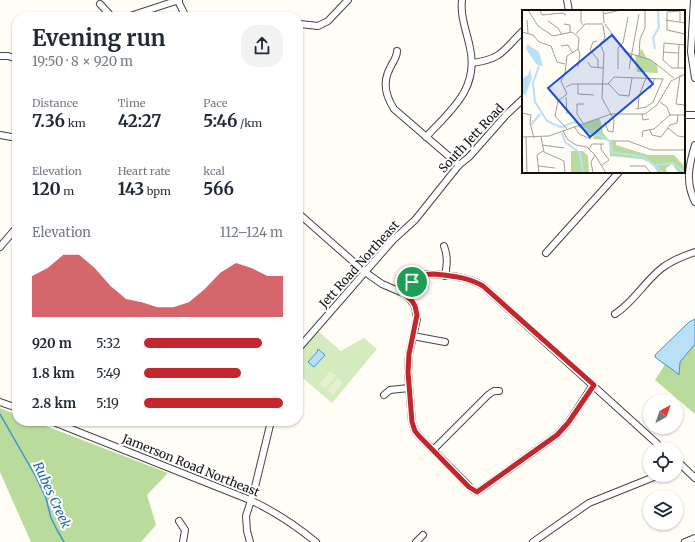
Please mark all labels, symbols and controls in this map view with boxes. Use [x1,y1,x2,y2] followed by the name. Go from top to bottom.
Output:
[522,10,685,173] inset map
[32,24,166,52] text: Evening run
[241,25,283,67] button: share
[32,53,133,70] text: 19:50 · 8 × 920 m
[32,96,78,110] text: Distance
[118,96,146,110] text: Time
[203,96,227,110] text: Pace
[435,100,507,176] street label: South Jett Road
[32,110,65,132] text: 7.36
[118,110,161,132] text: 42:27
[203,110,237,132] text: 5:46
[65,116,86,130] text: km
[237,116,262,130] text: /km
[32,164,82,178] text: Elevation
[118,164,170,178] text: Heart rate
[203,164,225,178] text: kcal
[32,178,61,200] text: 120
[118,178,144,200] text: 143
[203,178,234,200] text: 566
[61,184,74,198] text: m
[144,184,171,198] text: bpm
[315,217,402,311] street label: Jett Road Northeast
[32,224,91,241] text: Elevation
[220,224,283,241] text: 112–124 m
[395,265,429,299] pin
[401,271,423,293] icon: arrive
[32,335,72,352] text: 920 m
[96,335,120,352] text: 5:32
[32,365,75,382] text: 1.8 km
[96,365,121,382] text: 5:49
[643,394,683,434] north arrow
[643,394,683,530] map controls
[32,395,76,412] text: 2.8 km
[96,395,119,412] text: 5:19
[119,430,262,500] street label: Jamerson Road Northeast
[643,442,683,482] button: locate
[29,459,75,531] water label: Rubes Creek
[643,490,683,530] button: layers

